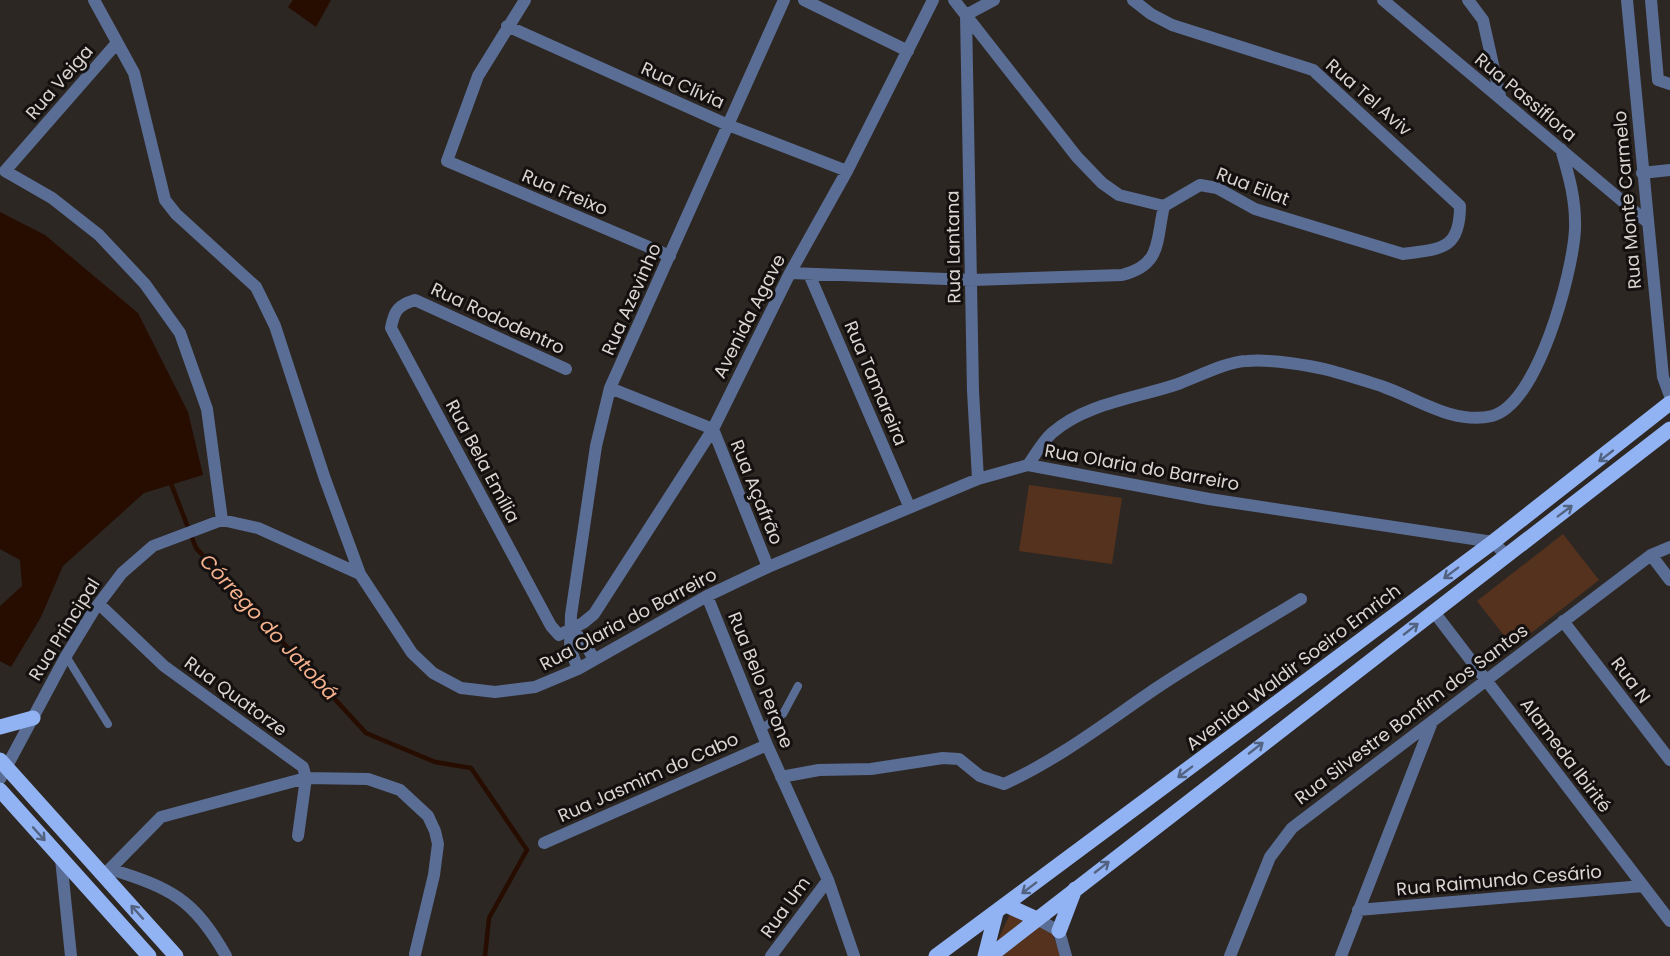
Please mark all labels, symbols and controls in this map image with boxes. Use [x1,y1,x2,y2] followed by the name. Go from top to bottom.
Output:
[20,39,98,125] street label: Rua Veiga
[1470,47,1582,147] street label: Rua Passiflora
[1321,53,1417,141] street label: Rua Tel Aviv
[637,56,729,114] street label: Rua Clívia
[1607,110,1647,290] street label: Rua Monte Carmelo
[1213,161,1293,211] street label: Rua Eilat
[518,163,612,221] street label: Rua Freixo
[940,190,966,304] street label: Rua Lantana
[595,239,667,359] street label: Rua Azevinho
[707,250,791,382] street label: Avenida Agave
[427,276,569,360] street label: Rua Rododentro
[838,317,914,449] street label: Rua Tamareira
[440,395,526,527] street label: Rua Bela Emília
[725,436,789,548] street label: Rua Açafrão
[1043,438,1241,496] street label: Rua Olaria do Barreiro
[1598,449,1614,462] one-way arrow
[1557,504,1573,517] one-way arrow
[194,547,344,707] water label: Córrego do Jatobá
[535,562,721,676] street label: Rua Olaria do Barreiro
[1443,567,1459,580] one-way arrow
[22,573,106,685] street label: Rua Principal
[1181,578,1405,756] street label: Avenida Waldir Soeiro Emrich
[722,608,800,752] street label: Rua Belo Perone
[1289,618,1533,810] street label: Rua Silvestre Bonfim dos Santos
[1402,623,1418,636] one-way arrow
[180,650,292,742] street label: Rua Quatorze
[1605,652,1657,708] street label: Rua N
[1515,693,1617,817] street label: Alameda Ibirité
[554,726,742,828] street label: Rua Jasmim do Cabo
[1248,742,1264,755] one-way arrow
[1178,765,1194,778] one-way arrow
[32,826,46,841] one-way arrow
[1395,859,1603,901] street label: Rua Raimundo Cesário
[1093,861,1109,874] one-way arrow
[754,871,816,943] street label: Rua Um
[1021,881,1037,894] one-way arrow
[130,905,144,920] one-way arrow

